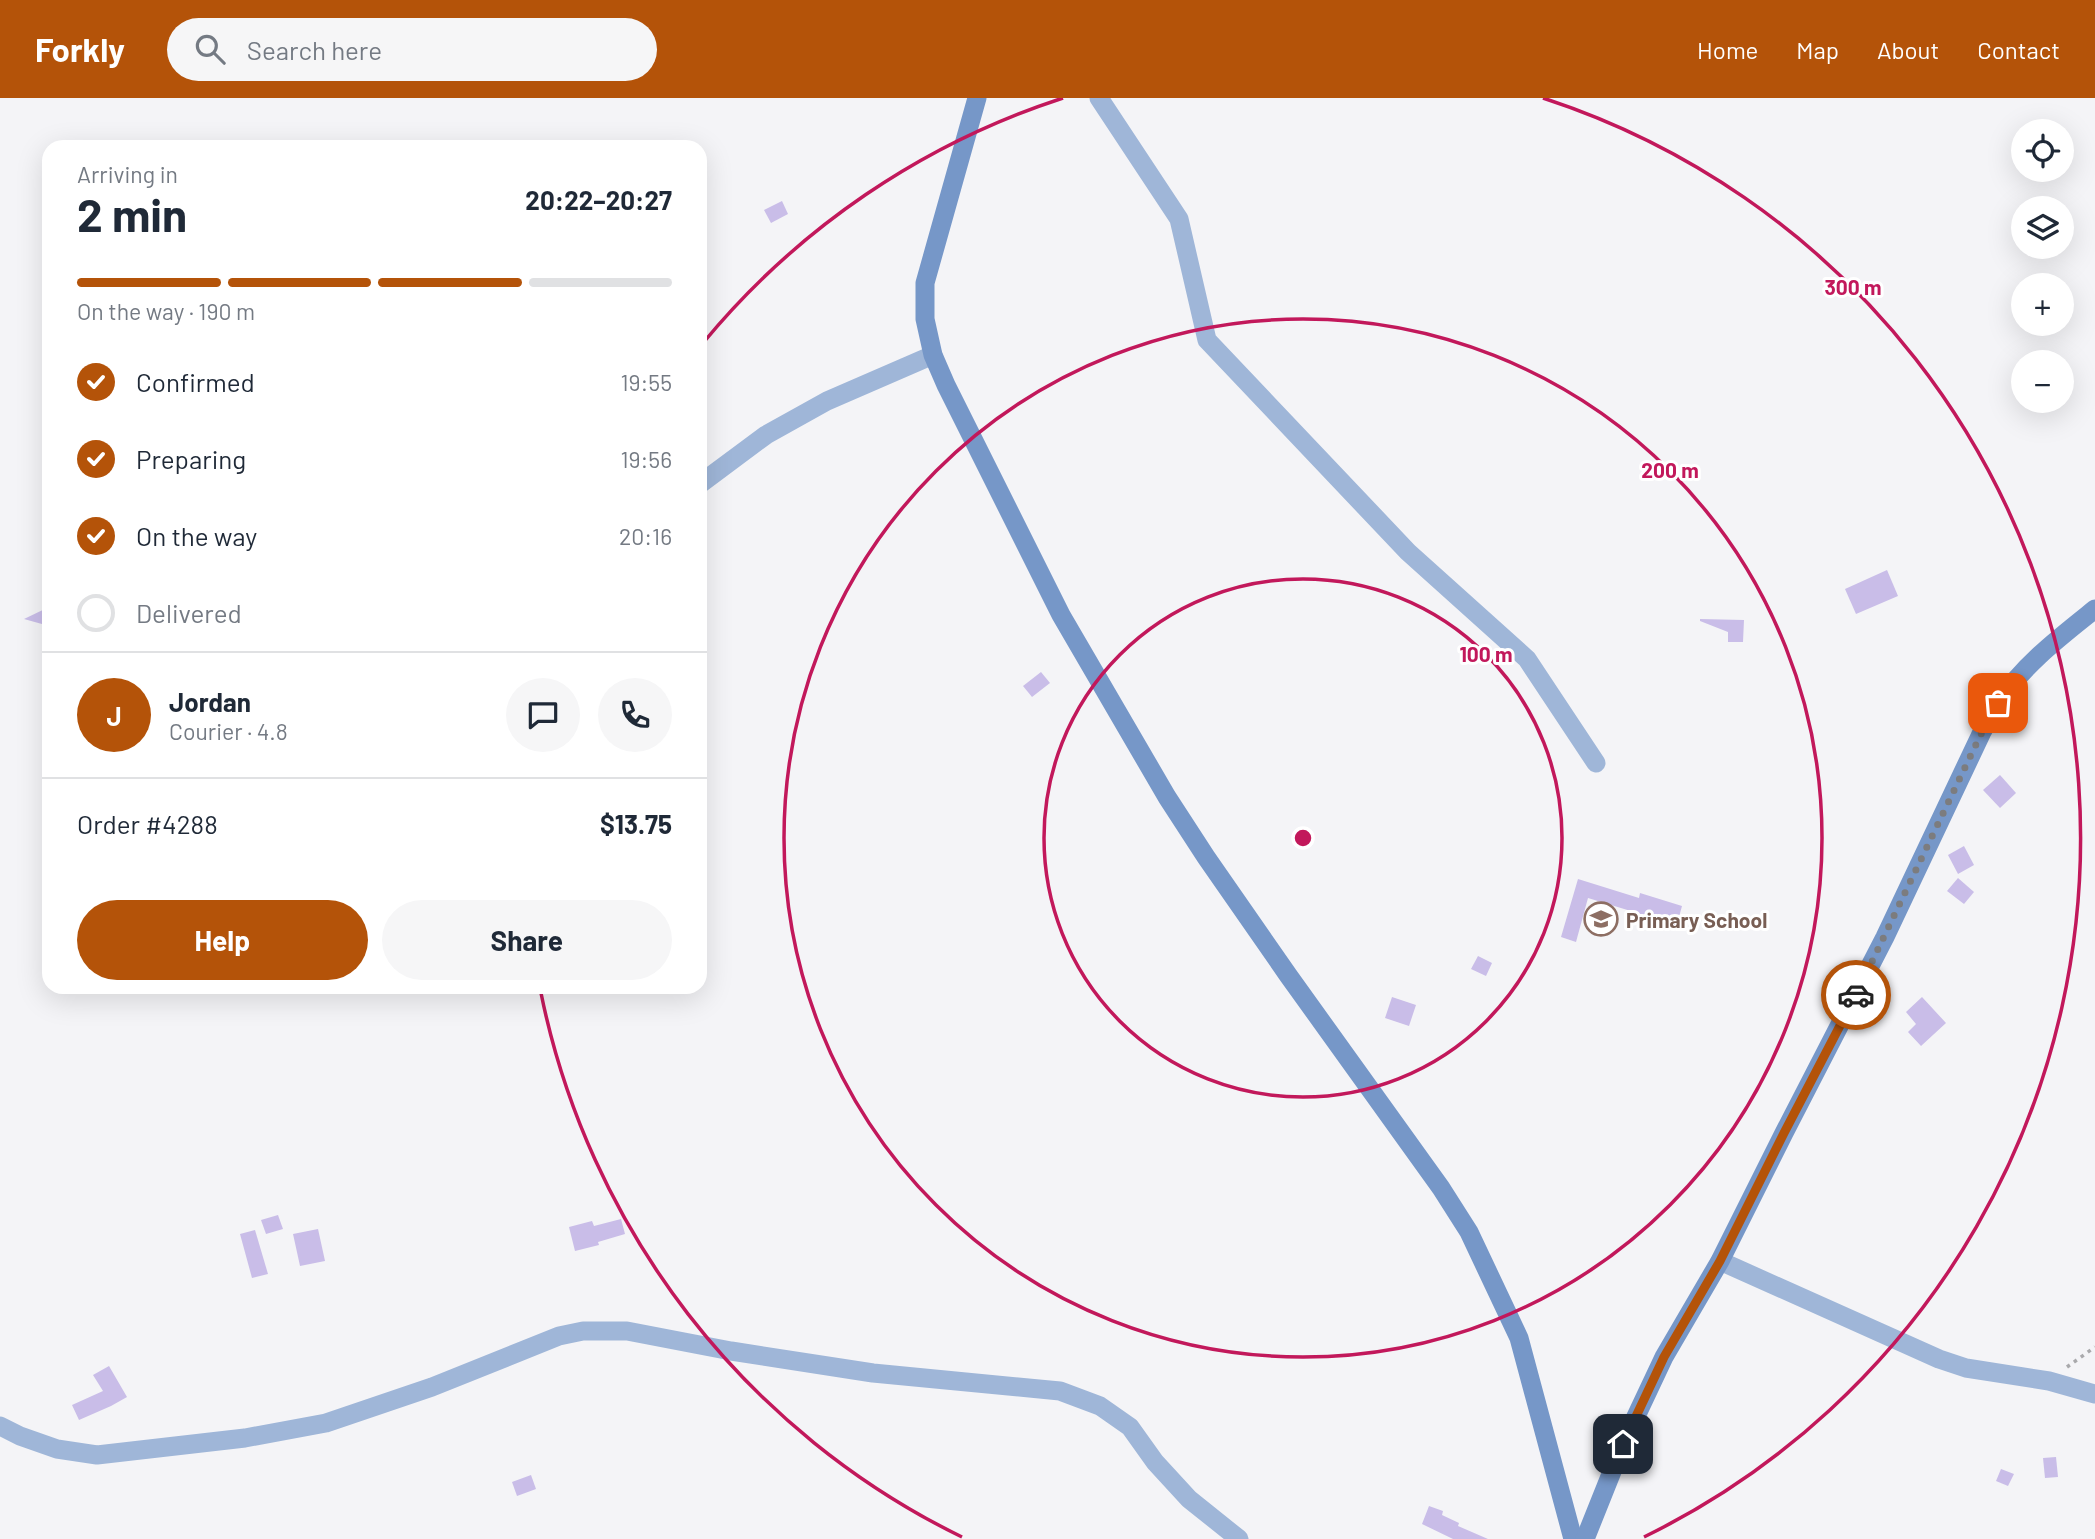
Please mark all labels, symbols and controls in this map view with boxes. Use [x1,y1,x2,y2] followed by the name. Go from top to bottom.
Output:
[167,18,657,81] search box
[35,29,125,69] text: Forkly
[191,30,229,68] icon: search
[247,34,382,65] text: Search here
[1697,35,1758,64] text: Home
[1796,35,1839,64] text: Map
[1877,35,1939,64] text: About
[1977,35,2060,64] text: Contact
[2011,119,2074,413] map controls
[2011,119,2074,182] button: locate
[77,160,178,188] text: Arriving in
[525,184,672,215] text: 20:22–20:27
[77,186,187,241] text: 2 min
[2011,196,2074,259] button: layers
[2011,273,2074,336] button: +
[1824,274,1882,299] text: 300 m
[77,297,255,325] text: On the way · 190 m
[2011,350,2074,413] button: −
[77,363,115,401] icon: check
[136,366,255,397] text: Confirmed
[621,368,672,396] text: 19:55
[77,440,115,478] icon: check
[136,443,246,474] text: Preparing
[621,445,672,473] text: 19:56
[1641,457,1699,482] text: 200 m
[77,517,115,555] icon: check
[136,520,257,551] text: On the way
[619,522,672,550] text: 20:16
[136,597,242,628] text: Delivered
[1459,641,1513,666] text: 100 m
[1968,673,2028,733] pin
[506,678,580,752] button: chat
[598,678,672,752] button: phone
[1979,684,2017,722] icon: bag
[169,686,251,717] text: Jordan
[106,700,122,731] text: J
[169,717,288,745] text: Courier · 4.8
[77,808,218,839] text: Order #4288
[600,808,672,839] text: $13.75
[1291,826,1315,850] centre of rings
[77,900,368,980] button: Help
[382,900,672,980] button: Share
[1582,900,1620,938] school or university icon: Primary School
[1626,907,1767,932] place label: Primary School
[1821,960,1891,1030] courier
[1837,976,1875,1014] icon: car
[1593,1414,1653,1474] pin
[1604,1425,1642,1463] icon: home

